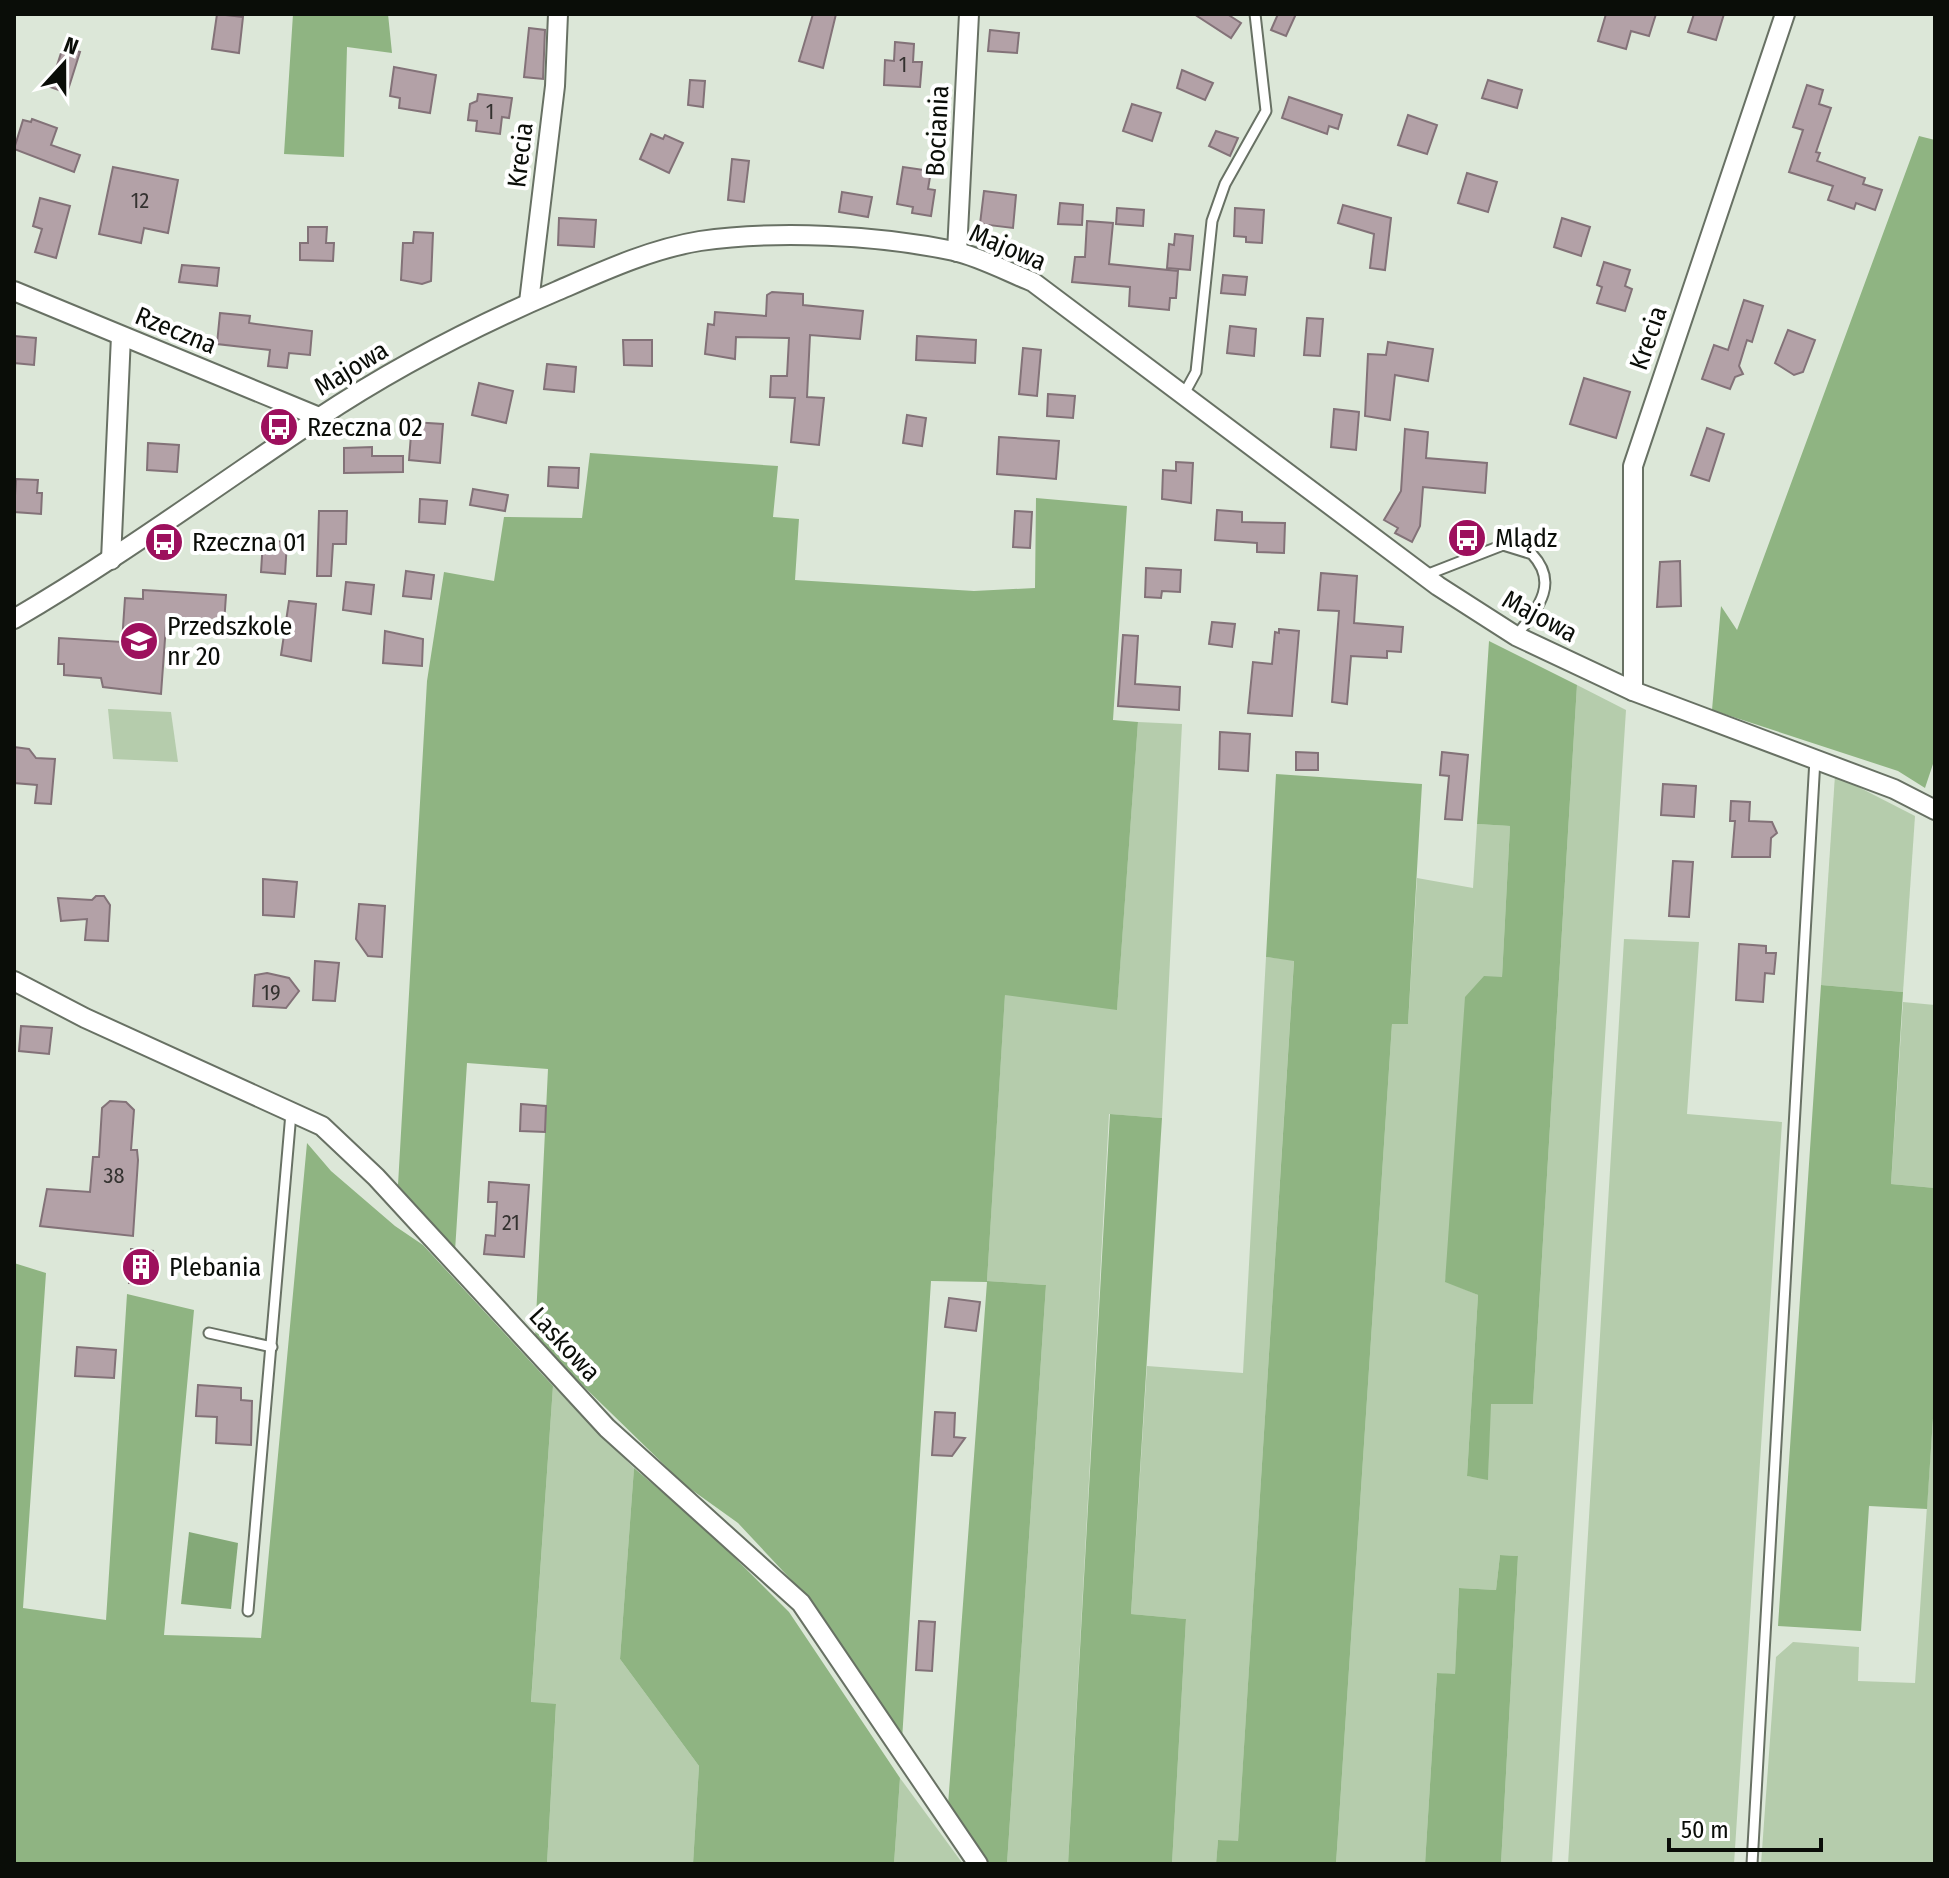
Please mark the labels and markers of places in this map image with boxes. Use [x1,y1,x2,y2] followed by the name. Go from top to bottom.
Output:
[258,406,300,448] bus stop icon: Rzeczna 02
[307,412,423,443] place label: Rzeczna 02
[1446,517,1488,559] bus stop icon: Mlądz
[143,521,185,563] bus stop icon: Rzeczna 01
[1495,523,1557,554] place label: Mlądz
[192,527,306,558] place label: Rzeczna 01
[167,611,292,672] place label: Przedszkole nr 20
[118,620,160,662] school or university icon: Przedszkole nr 20
[120,1246,162,1288] building icon: Plebania
[169,1252,261,1283] place label: Plebania

